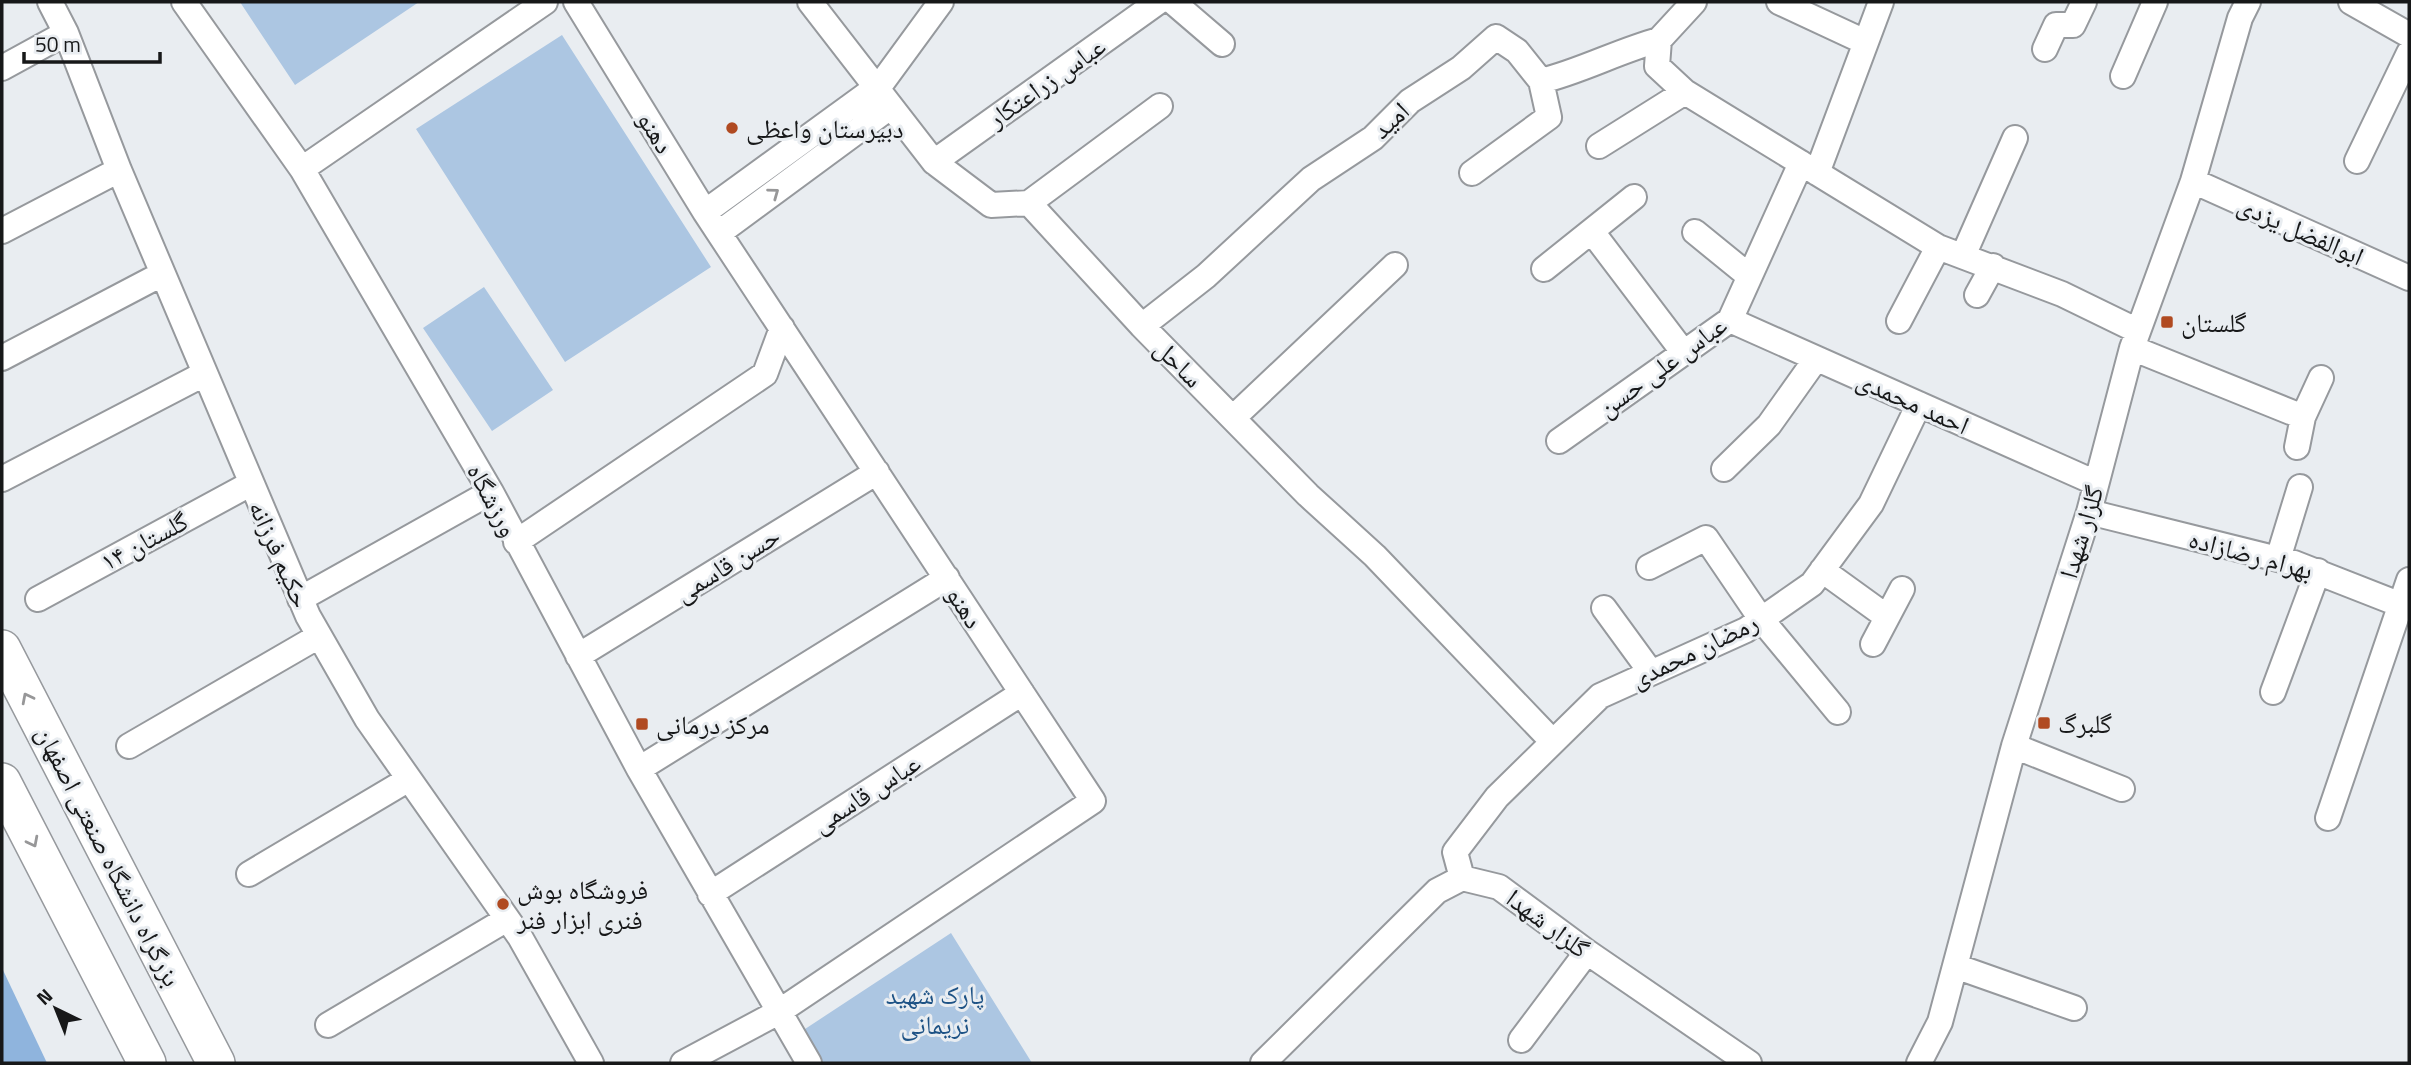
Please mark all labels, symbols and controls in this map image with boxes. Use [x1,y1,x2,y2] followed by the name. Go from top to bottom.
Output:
[24,21,161,65] scale bar
[978,27,1113,138] street label: عباس زراعتکار
[35,28,81,60] text: 50 m
[1362,92,1418,148] street label: امید
[628,103,684,161] street label: دهنو
[746,109,903,148] place label: دبیرستان واعظی
[724,120,740,136] marker: دبیرستان واعظی
[2231,185,2371,275] street label: ابوالفضل یزدی
[766,189,779,201] one-way arrow
[2181,303,2247,342] place label: گلستان
[1589,306,1735,426] street label: عباس علی حسن
[2159,314,2175,330] marker: گلستان
[1146,330,1212,396] street label: ساحل
[1850,360,1976,444] street label: احمد محمدی
[457,456,529,544] street label: ورزشگاه
[2048,481,2114,583] street label: گلزار شهدا
[239,494,321,614] street label: حکیم فرزانه
[93,501,195,580] street label: گلستان ۱۴
[667,516,787,612] street label: حسن قاسمی
[2185,519,2317,589] street label: بهرام رضازاده
[937,578,993,636] street label: دهنو
[1623,602,1765,698] street label: رمضان محمدی
[22,693,35,705] one-way arrow
[2058,704,2112,743] place label: گلبرگ
[656,705,770,744] place label: مرکز درمانی
[2036,715,2052,731] marker: گلبرگ
[634,716,650,732] marker: مرکز درمانی
[26,719,192,993] street label: بزرگراه دانشگاه صنعتی اصفهان
[804,743,928,843] street label: عباس قاسمی
[25,835,38,847] one-way arrow
[516,870,648,939] place label: فروشگاه بوش فنری ابزار فنر
[1498,879,1598,967] street label: گلزار شهدا
[495,896,511,912] marker: فروشگاه بوش فنری ابزار فنر
[21,974,91,1044] north arrow
[886,975,984,1044] park label: پارک شهید نریمانی
[29,981,59,1011] text: N

